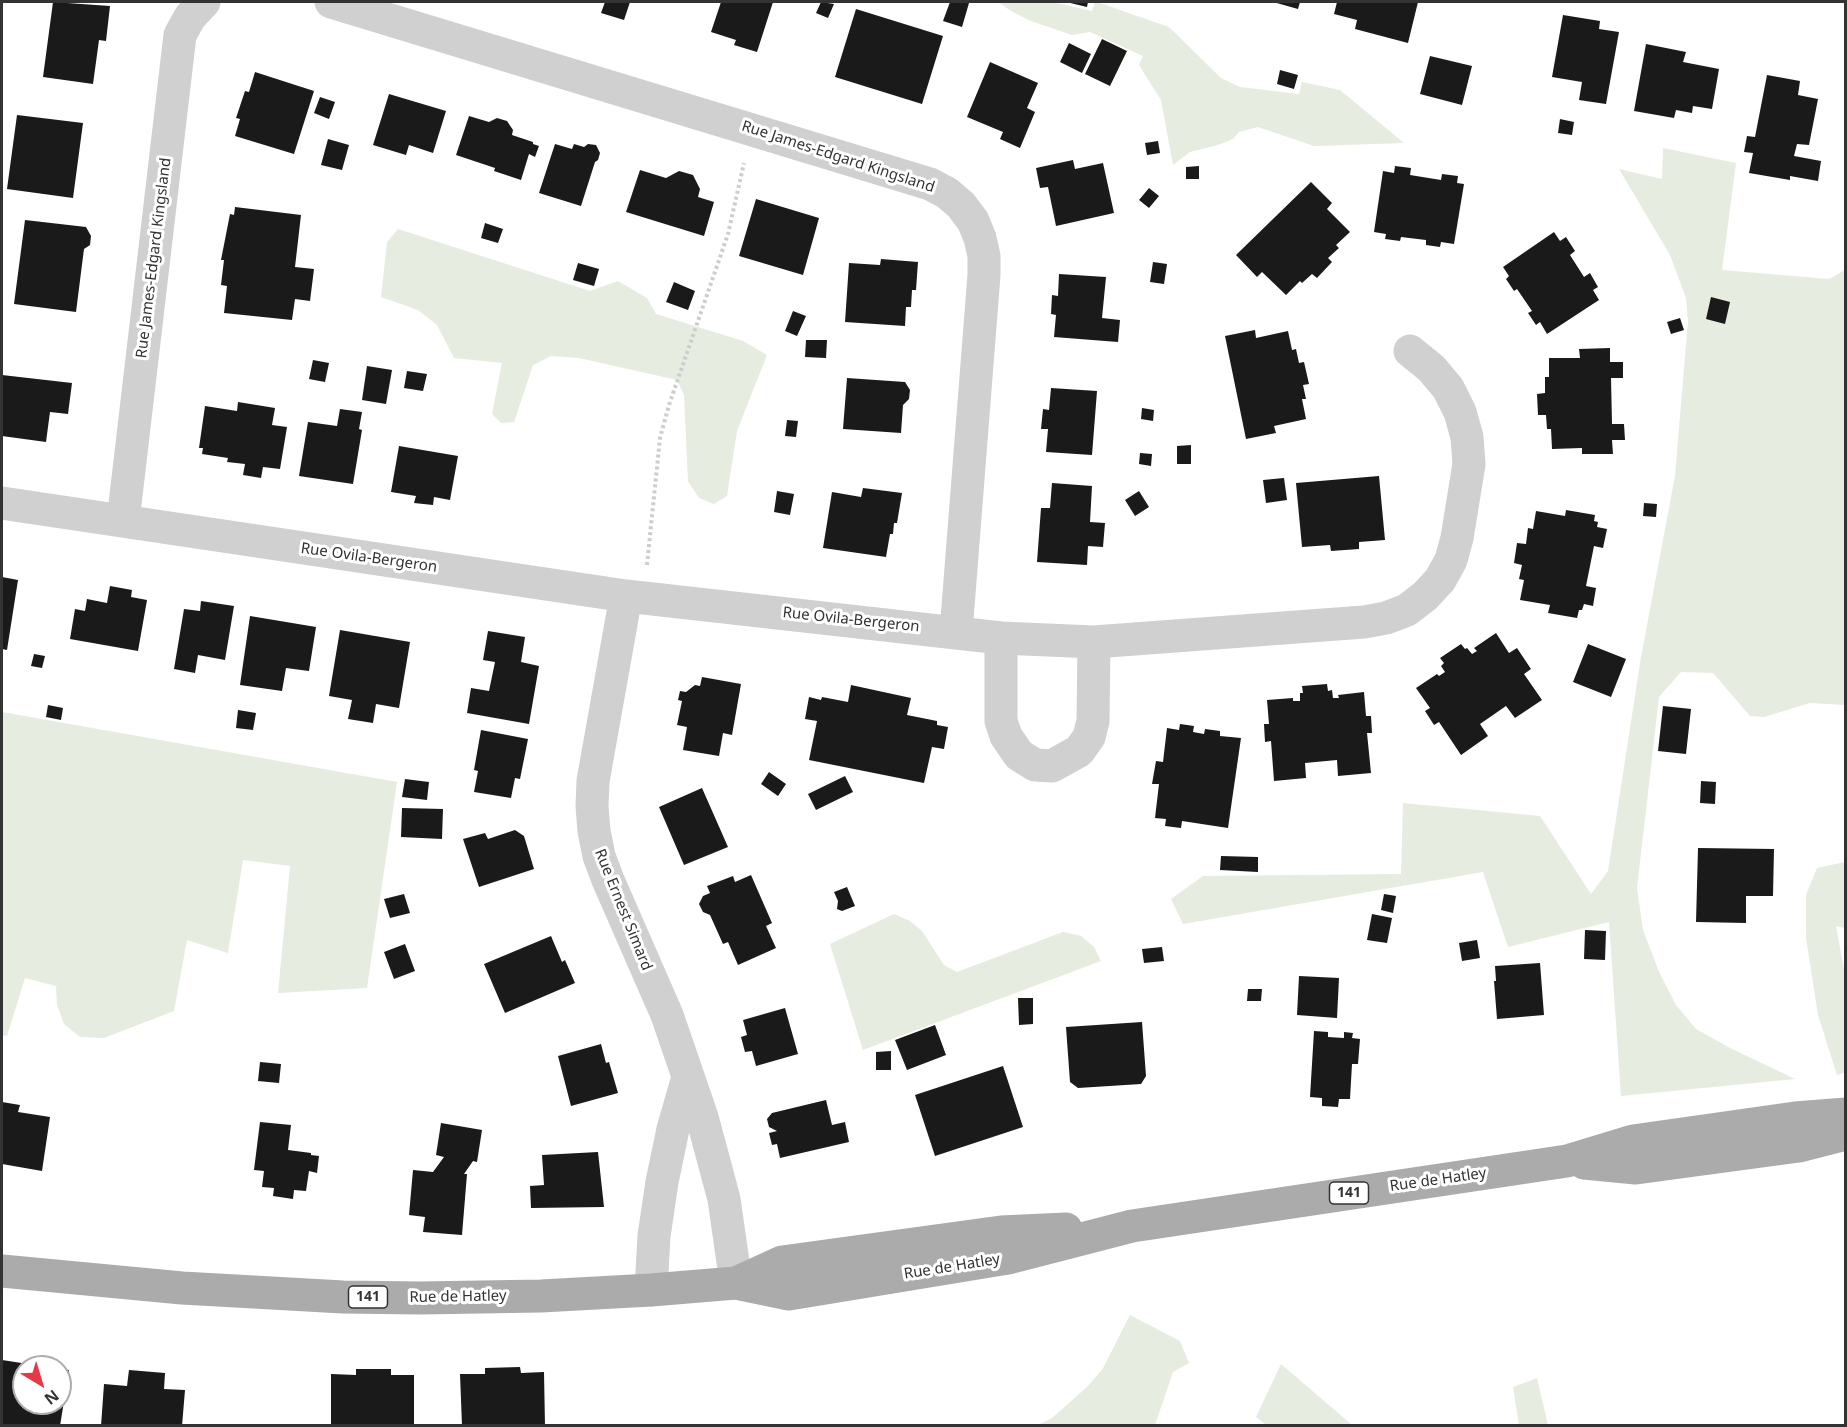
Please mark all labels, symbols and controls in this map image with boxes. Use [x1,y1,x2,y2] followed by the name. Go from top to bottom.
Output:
[739,117,937,197] street label: Rue James-Edgard Kingsland
[133,157,175,359] street label: Rue James-Edgard Kingsland
[300,540,438,576] street label: Rue Ovila-Bergeron
[782,604,920,636] street label: Rue Ovila-Bergeron
[590,847,656,973] street label: Rue Ernest Simard
[1389,1164,1487,1196] street label: Rue de Hatley
[1330,1182,1368,1204] road number: 141
[903,1251,1001,1283] street label: Rue de Hatley
[348,1286,388,1308] road number: 141
[409,1287,507,1307] street label: Rue de Hatley
[12,1355,72,1415] north arrow
[40,1385,64,1410] text: N

